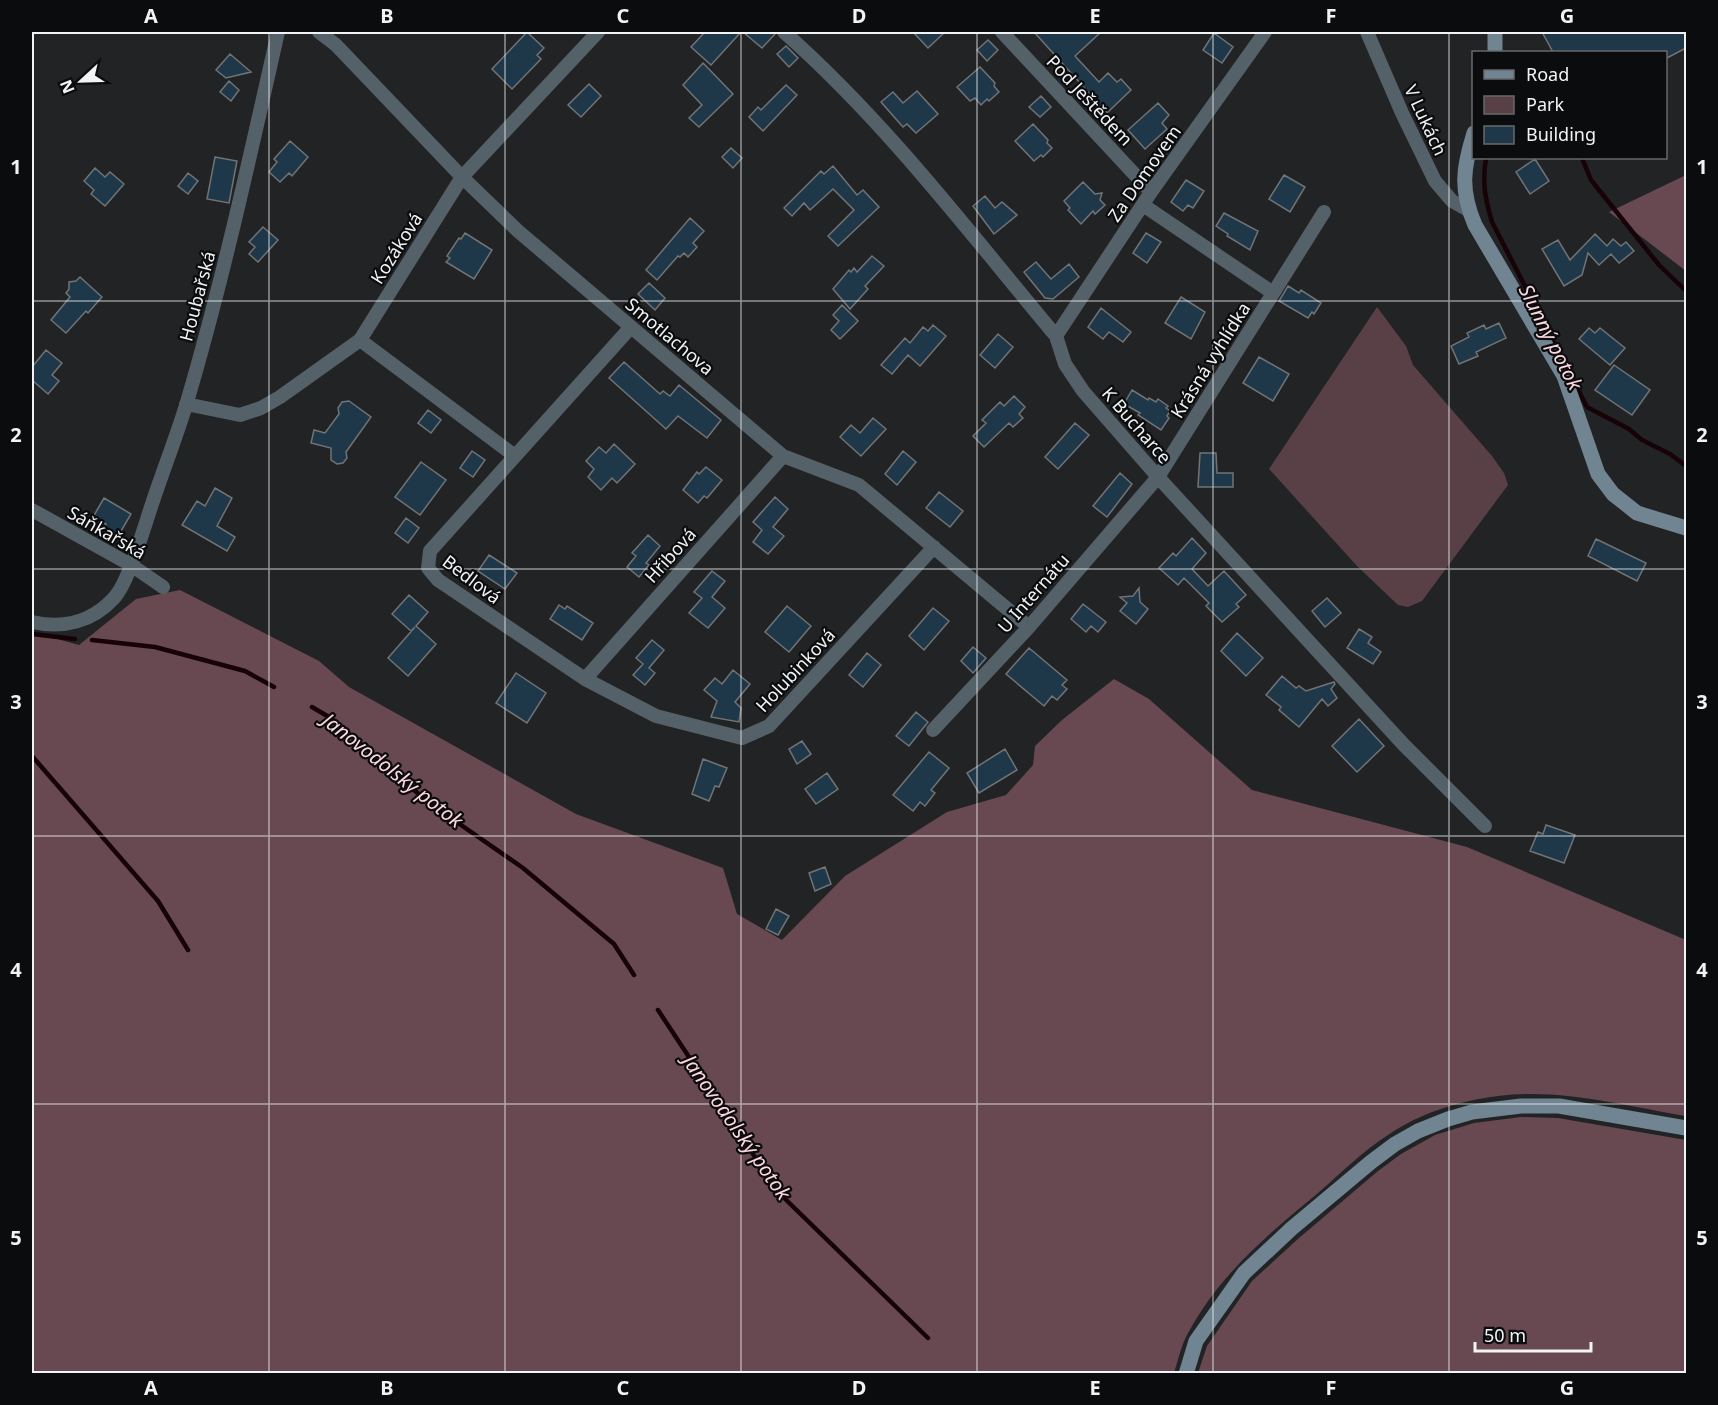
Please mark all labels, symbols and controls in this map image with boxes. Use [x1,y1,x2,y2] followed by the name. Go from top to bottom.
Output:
[144,2,158,29] text: A
[380,2,394,29] text: B
[617,2,630,29] text: C
[852,2,866,29] text: D
[1089,2,1101,29] text: E
[1326,2,1336,29] text: F
[1560,2,1574,29] text: G
[1042,49,1138,151] street label: Pod Ještědem
[51,51,111,111] north arrow
[1472,51,1667,159] legend
[1526,62,1569,86] text: Road
[54,76,80,97] text: N
[1399,81,1453,159] street label: V Lukách
[1526,92,1564,116] text: Park
[1102,120,1186,226] street label: Za Domovem
[1526,122,1596,146] text: Building
[10,153,22,180] text: 1
[1696,153,1708,180] text: 1
[365,208,427,288] street label: Kozáková
[173,248,221,344] street label: Houbařská
[1513,280,1590,395] water label: Slunný potok
[621,292,719,380] street label: Smotlachova
[1165,298,1255,422] street label: Krásná vyhlídka
[1097,382,1177,468] street label: K Bucharce
[10,421,22,448] text: 2
[1696,421,1708,448] text: 2
[64,500,150,564] street label: Sáňkařská
[639,522,701,588] street label: Hřibová
[992,548,1074,638] street label: U Internátu
[438,549,506,609] street label: Bedlová
[750,623,840,717] street label: Holubinková
[10,688,22,715] text: 3
[1696,688,1708,715] text: 3
[314,704,470,834] water label: Janovodolský potok
[10,956,22,983] text: 4
[1696,956,1708,983] text: 4
[674,1046,798,1206] water label: Janovodolský potok
[10,1224,22,1251] text: 5
[1696,1224,1708,1251] text: 5
[1475,1315,1590,1353] scale bar
[1484,1323,1526,1347] text: 50 m
[144,1374,158,1401] text: A
[380,1374,394,1401] text: B
[617,1374,630,1401] text: C
[852,1374,866,1401] text: D
[1089,1374,1101,1401] text: E
[1326,1374,1336,1401] text: F
[1560,1374,1574,1401] text: G

